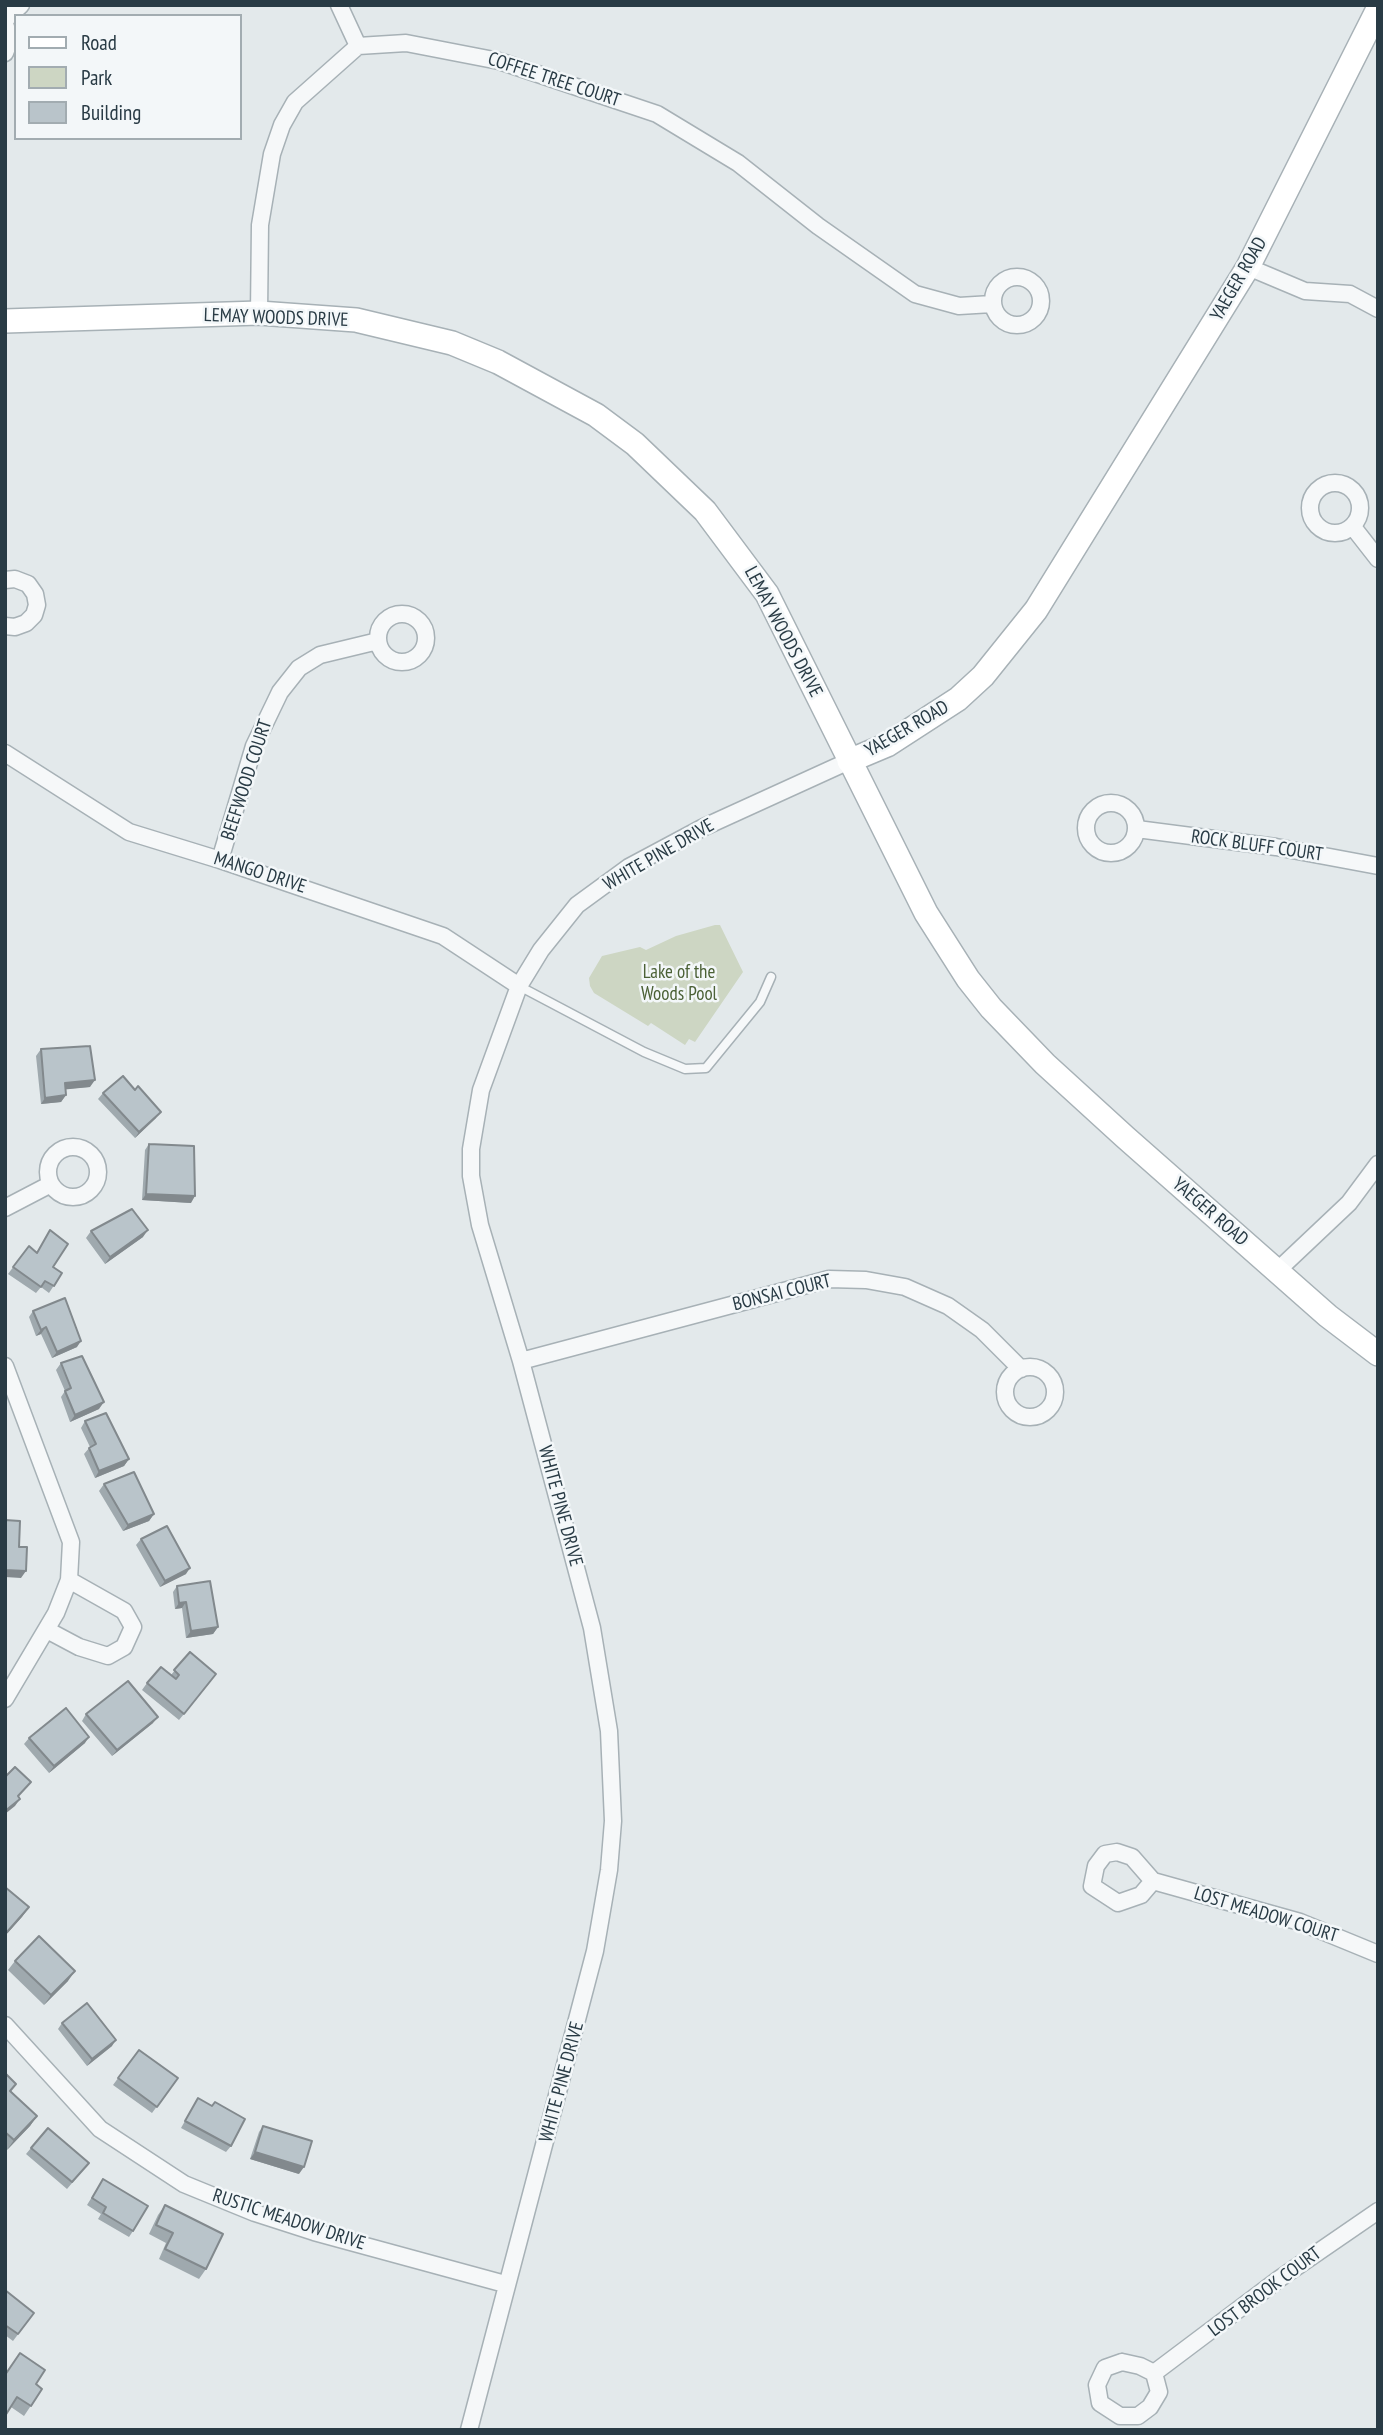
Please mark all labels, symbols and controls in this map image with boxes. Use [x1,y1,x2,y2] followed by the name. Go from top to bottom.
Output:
[14,14,242,140] legend
[81,29,117,56] text: Road
[485,48,623,112] street label: COFFEE TREE COURT
[81,64,112,91] text: Park
[81,99,141,126] text: Building
[1206,233,1272,325] street label: YAEGER ROAD
[203,304,349,332] street label: LEMAY WOODS DRIVE
[739,563,827,701] street label: LEMAY WOODS DRIVE
[861,696,953,762] street label: YAEGER ROAD
[217,717,277,843] street label: BEEFWOOD COURT
[600,814,718,896] street label: WHITE PINE DRIVE
[1190,825,1324,867] street label: ROCK BLUFF COURT
[211,847,309,899] street label: MANGO DRIVE
[641,962,717,1006] park label: Lake of the Woods Pool
[1167,1173,1253,1251] street label: YAEGER ROAD
[730,1270,834,1316] street label: BONSAI COURT
[533,1443,587,1569] street label: WHITE PINE DRIVE
[1191,1882,1341,1948] street label: LOST MEADOW COURT
[535,2019,589,2145] street label: WHITE PINE DRIVE
[210,2185,368,2255] street label: RUSTIC MEADOW DRIVE
[1204,2242,1326,2342] street label: LOST BROOK COURT

